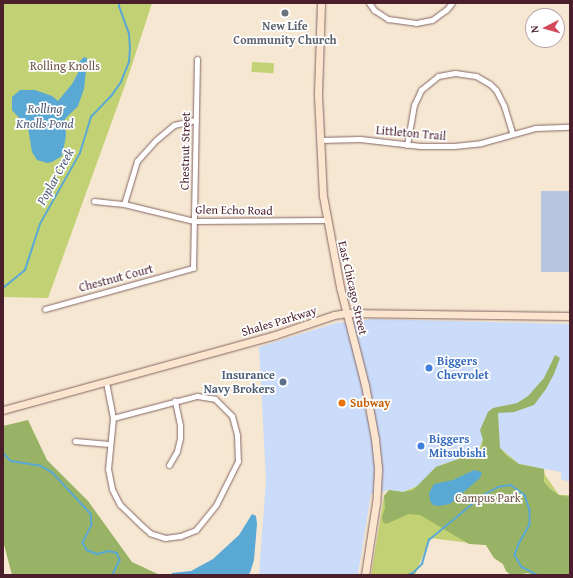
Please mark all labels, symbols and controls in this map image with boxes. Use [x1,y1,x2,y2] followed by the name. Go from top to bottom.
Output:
[280,8,290,18] marker: New Life Community Church
[525,8,565,48] north arrow
[233,19,337,47] place label: New Life Community Church
[526,25,542,34] text: N
[30,59,100,73] park label: Rolling Knolls
[16,102,74,133] water label: Rolling Knolls Pond
[177,112,193,190] street label: Chestnut Street
[375,123,447,143] street label: Littleton Trail
[34,146,78,208] water label: Poplar Creek
[195,202,273,218] street label: Glen Echo Road
[335,240,371,336] street label: East Chicago Street
[77,261,155,295] street label: Chestnut Court
[240,303,318,339] street label: Shales Parkway
[437,354,489,382] place label: Biggers Chevrolet
[424,363,434,373] marker: Biggers Chevrolet
[204,368,275,396] place label: Insurance Navy Brokers
[278,377,288,387] marker: Insurance Navy Brokers
[350,396,391,410] place label: Subway
[337,398,347,408] marker: Subway
[429,432,486,460] place label: Biggers Mitsubishi
[416,441,426,451] marker: Biggers Mitsubishi
[455,491,521,505] park label: Campus Park

